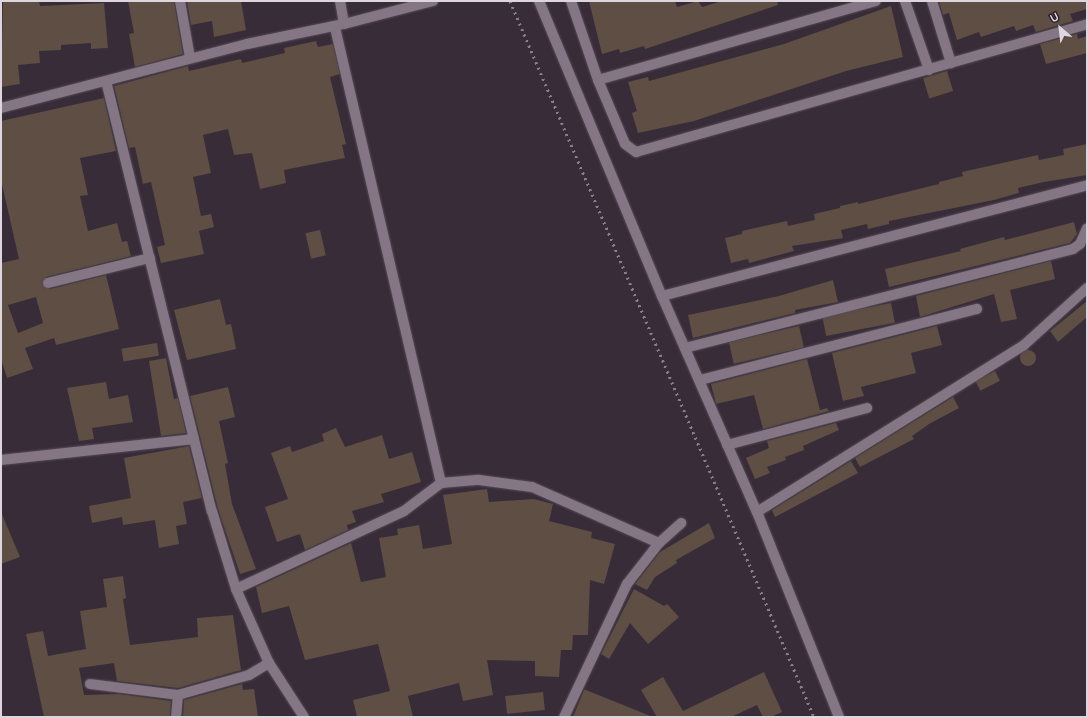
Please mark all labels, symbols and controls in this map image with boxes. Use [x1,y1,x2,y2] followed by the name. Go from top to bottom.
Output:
[1040,8,1080,48] north arrow
[1048,9,1061,25] text: U

